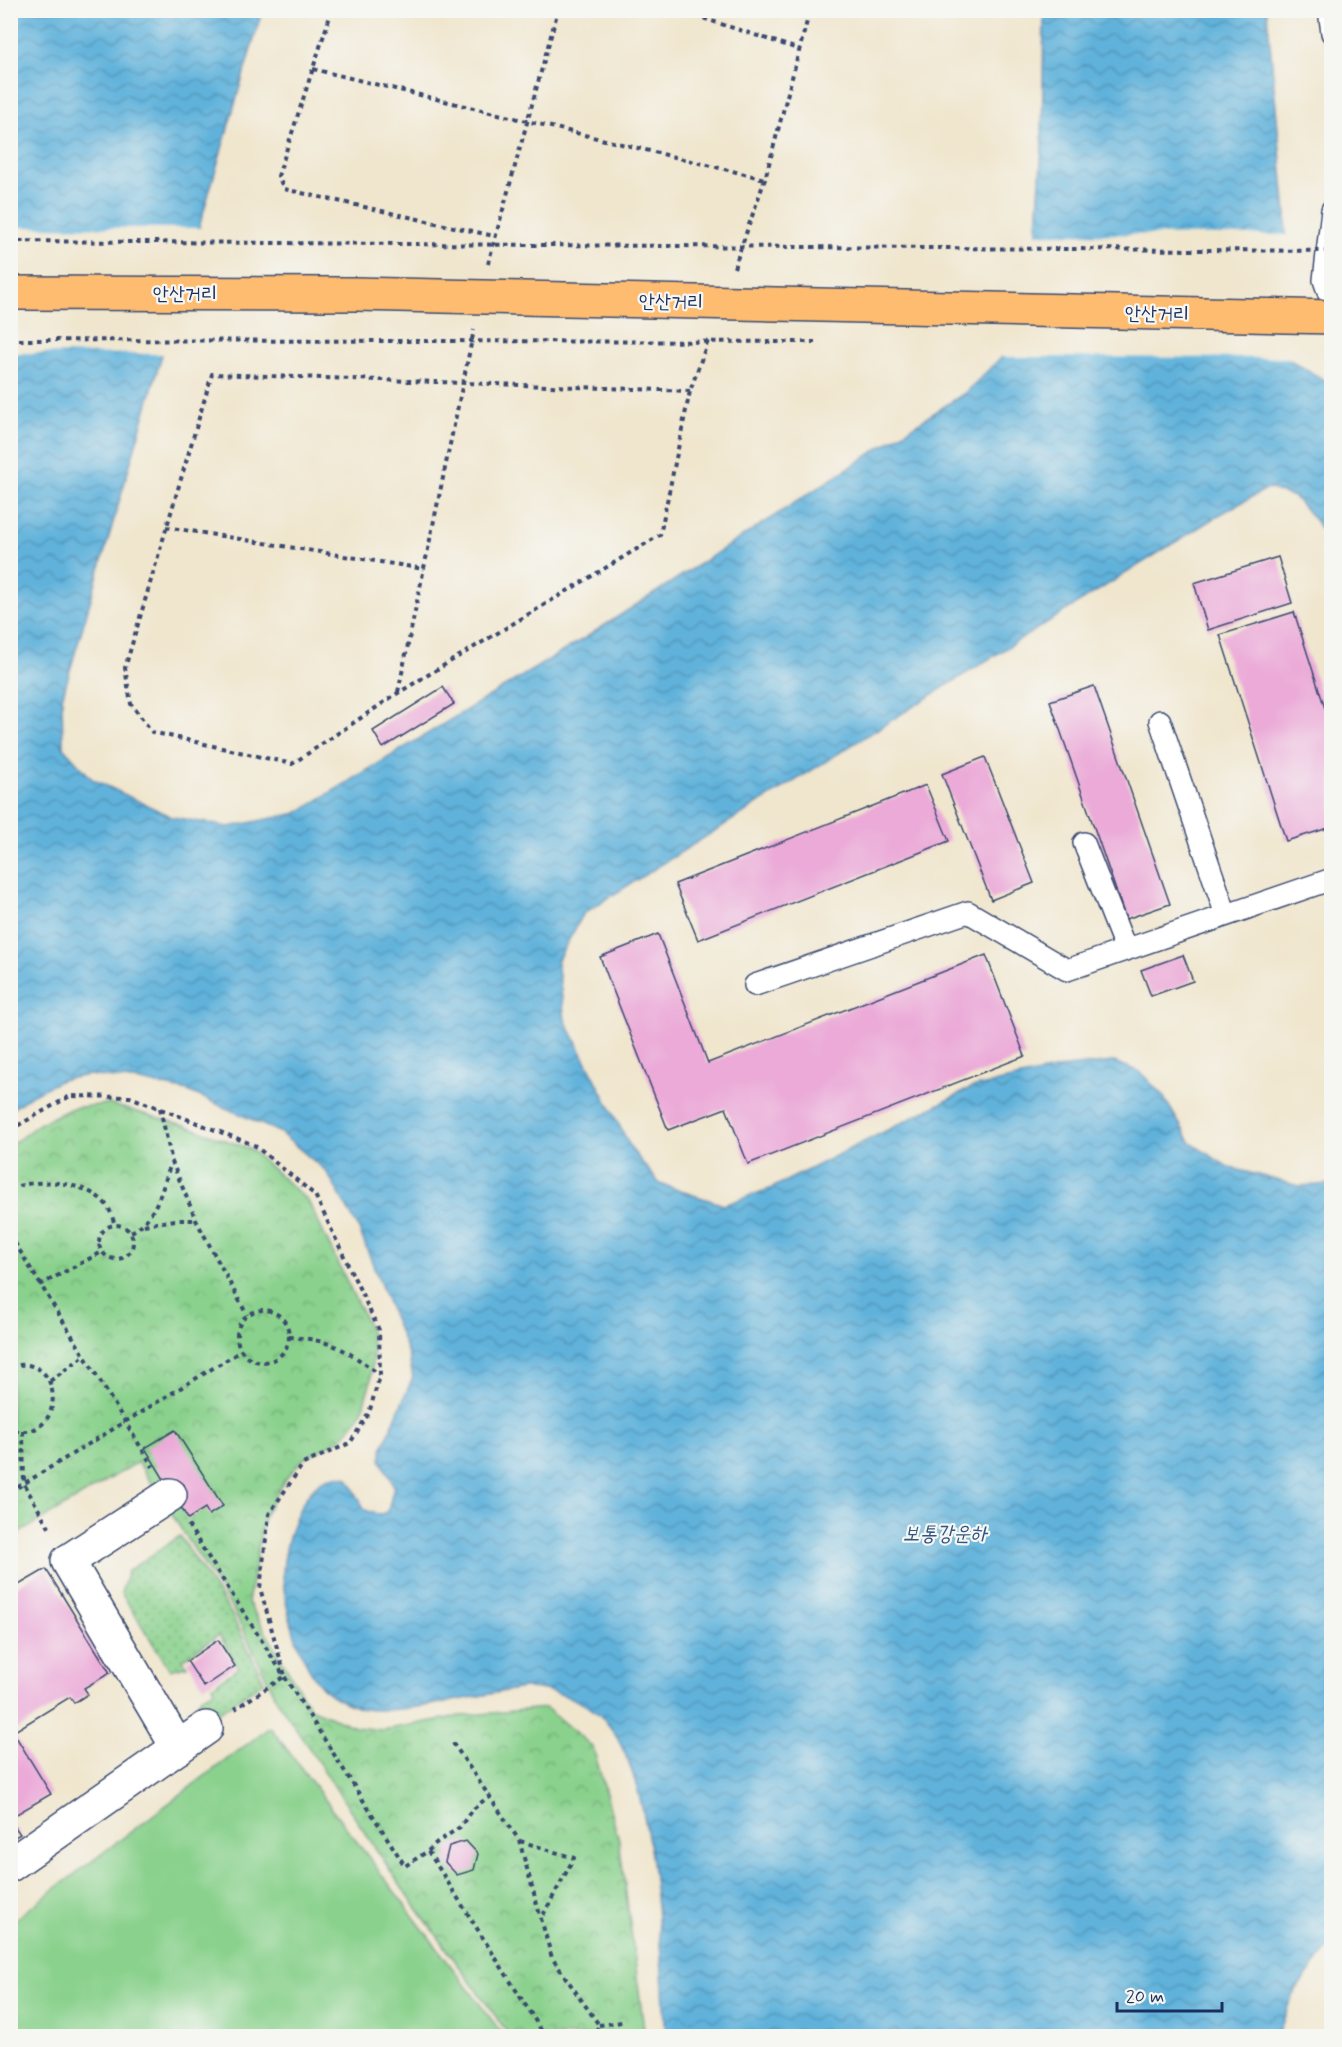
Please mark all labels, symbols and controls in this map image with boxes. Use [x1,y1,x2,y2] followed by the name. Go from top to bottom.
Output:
[153,281,217,308] street label: 안산거리
[639,288,703,317] street label: 안산거리
[1125,300,1189,329] street label: 안산거리
[903,1520,988,1548] water label: 보통강운하
[1117,1975,1222,2013] scale bar
[1126,1985,1164,2009] text: 20 m

